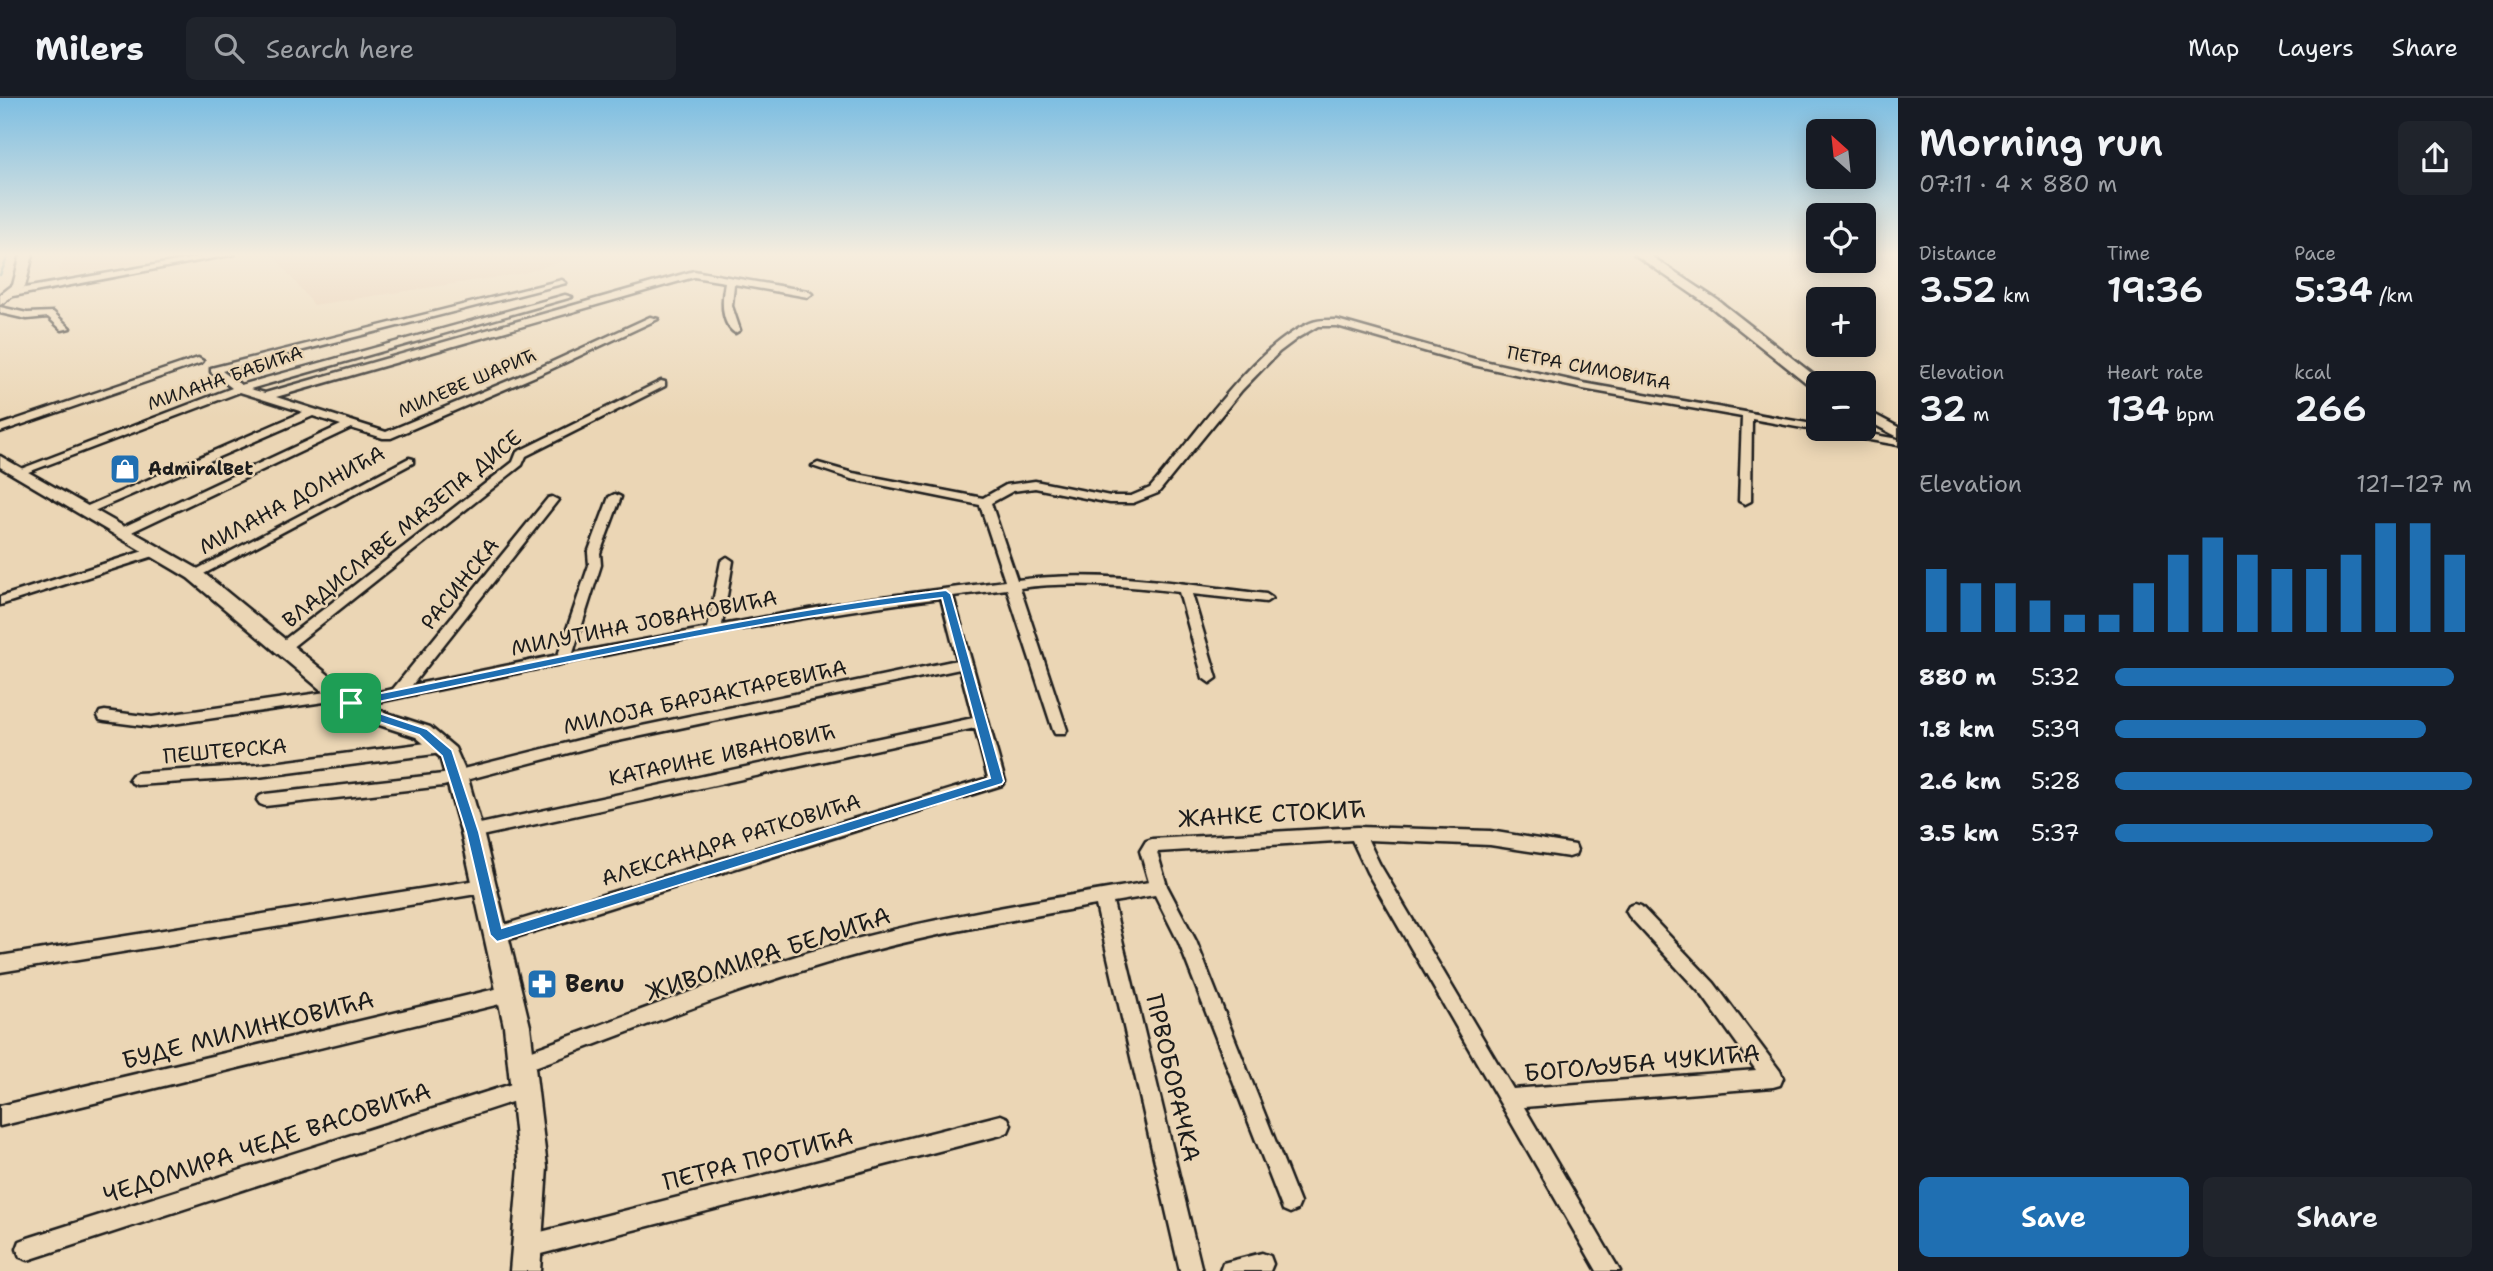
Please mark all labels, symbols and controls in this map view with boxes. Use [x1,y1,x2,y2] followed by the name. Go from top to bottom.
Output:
[186,17,676,80] search box
[35,26,144,71] text: Milers
[210,29,248,67] icon: search
[266,31,414,66] text: Search here
[2188,32,2239,64] text: Map
[2277,32,2354,64] text: Layers
[2392,32,2458,64] text: Share
[1919,117,2163,168] text: Morning run
[1806,119,1876,189] north arrow
[1806,119,1876,441] map controls
[2398,121,2472,195] button: share
[1919,169,2117,199] text: 07:11 · 4 × 880 m
[1806,203,1876,273] button: locate
[1919,241,1997,266] text: Distance
[2107,241,2150,266] text: Time
[2294,241,2336,266] text: Pace
[1919,266,1997,313] text: 3.52
[2107,266,2203,313] text: 19:36
[2294,266,2373,313] text: 5:34
[1997,283,2030,308] text: km
[2373,283,2413,308] text: /km
[1806,287,1876,357] button: +
[144,340,306,416] street label: МИЛАНА БАБИЋА
[1505,340,1673,396] street label: ПЕТРА СИМОВИЋА
[394,343,540,423] street label: МИЛЕВЕ ШАРИЋ
[1919,360,2004,385] text: Elevation
[2107,360,2203,385] text: Heart rate
[2294,360,2331,385] text: kcal
[1806,371,1876,441] button: −
[1919,385,1966,432] text: 32
[2107,385,2169,432] text: 134
[2294,385,2367,432] text: 266
[1966,402,1989,427] text: m
[2169,402,2214,427] text: bpm
[277,424,527,634] street label: ВЛАДИСЛАВЕ МАЗЕПА ДИСЕ
[194,439,390,561] street label: МИЛАНА ДОЛНИЋА
[108,452,142,486] shop icon: AdmiralBet
[148,457,253,481] place label: AdmiralBet
[1919,469,2022,499] text: Elevation
[2356,469,2472,499] text: 121–127 m
[414,532,506,636] street label: РАСИНСКА
[508,583,780,663] street label: МИЛУТИНА ЈОВАНОВИЋА
[561,653,849,741] street label: МИЛОЈА БАРЈАКТАРЕВИЋА
[1919,662,1996,692] text: 880 m
[2031,662,2080,692] text: 5:32
[321,673,381,733] pin
[332,684,370,722] icon: arrive
[1919,714,1994,744] text: 1.8 km
[2031,714,2080,744] text: 5:39
[606,717,838,793] street label: КАТАРИНЕ ИВАНОВИЋ
[162,732,288,770] street label: ПЕШТЕРСКА
[1919,766,2001,796] text: 2.6 km
[2031,766,2081,796] text: 5:28
[598,787,864,893] street label: АЛЕКСАНДРА РАТКОВИЋА
[1177,793,1367,835] street label: ЖАНКЕ СТОКИЋ
[1919,818,1999,848] text: 3.5 km
[2031,818,2080,848] text: 5:37
[641,899,895,1009] street label: ЖИВОМИРА БЕЉИЋА
[525,967,559,1001] pharmacy icon: Benu
[565,968,625,1000] place label: Benu
[119,983,377,1077] street label: БУДЕ МИЛИНКОВИЋА
[1138,991,1208,1165] street label: ПРВОБОРАЧКА
[1523,1037,1761,1089] street label: БОГОЉУБА ЧУКИЋА
[99,1075,435,1211] street label: ЧЕДОМИРА ЧЕДЕ ВАСОВИЋА
[659,1120,857,1198] street label: ПЕТРА ПРОТИЋА
[1919,1177,2189,1257] button: Save
[2203,1177,2472,1257] button: Share

